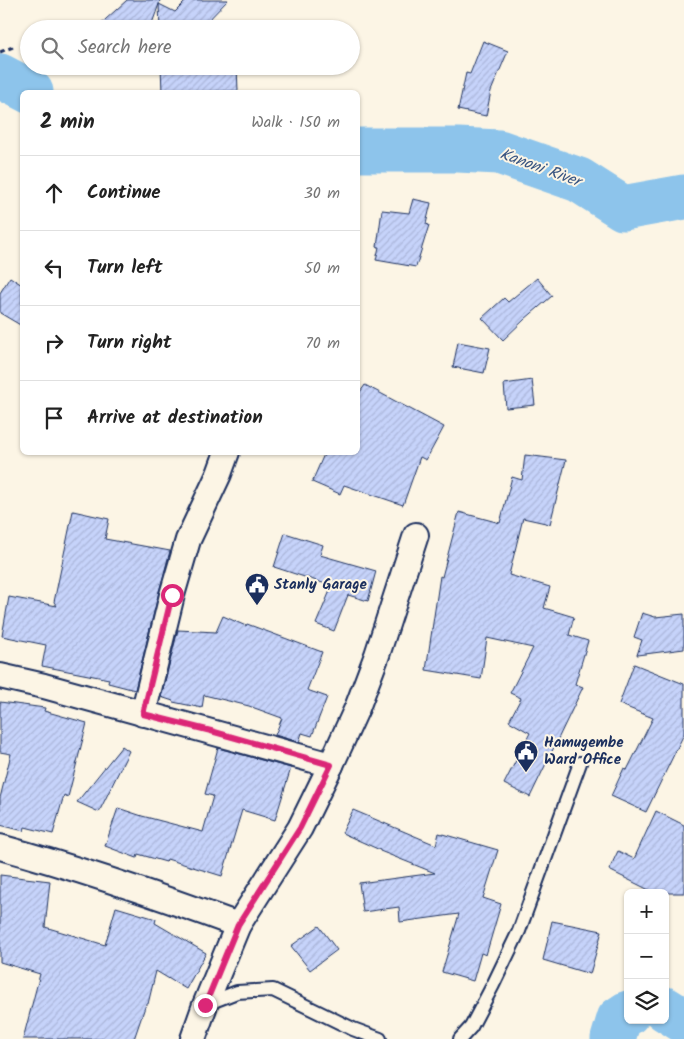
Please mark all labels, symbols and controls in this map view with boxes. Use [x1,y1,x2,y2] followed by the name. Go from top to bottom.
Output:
[20,20,360,75] search box
[78,33,172,63] text: Search here
[38,34,66,62] icon: search
[40,106,95,139] text: 2 min
[251,110,340,135] text: Walk · 150 m
[496,142,587,195] water label: Kanoni River
[87,178,160,208] text: Continue
[40,179,68,207] icon: ahead
[304,181,340,206] text: 30 m
[87,253,162,283] text: Turn left
[40,254,68,282] icon: left
[304,256,340,281] text: 50 m
[87,328,172,358] text: Turn right
[40,329,68,357] icon: right
[305,331,340,356] text: 70 m
[87,403,263,433] text: Arrive at destination
[40,404,68,432] icon: arrive
[244,572,270,606] public building icon: Stanly Garage
[274,573,367,597] place label: Stanly Garage
[161,584,184,607] route start
[544,731,624,772] place label: Hamugembe Ward Office
[513,739,539,773] public building icon: Hamugembe Ward Office
[624,889,669,1024] map controls
[624,889,669,934] button: +
[624,934,669,979] button: −
[624,979,669,1024] button: layers
[194,994,217,1017] route end

